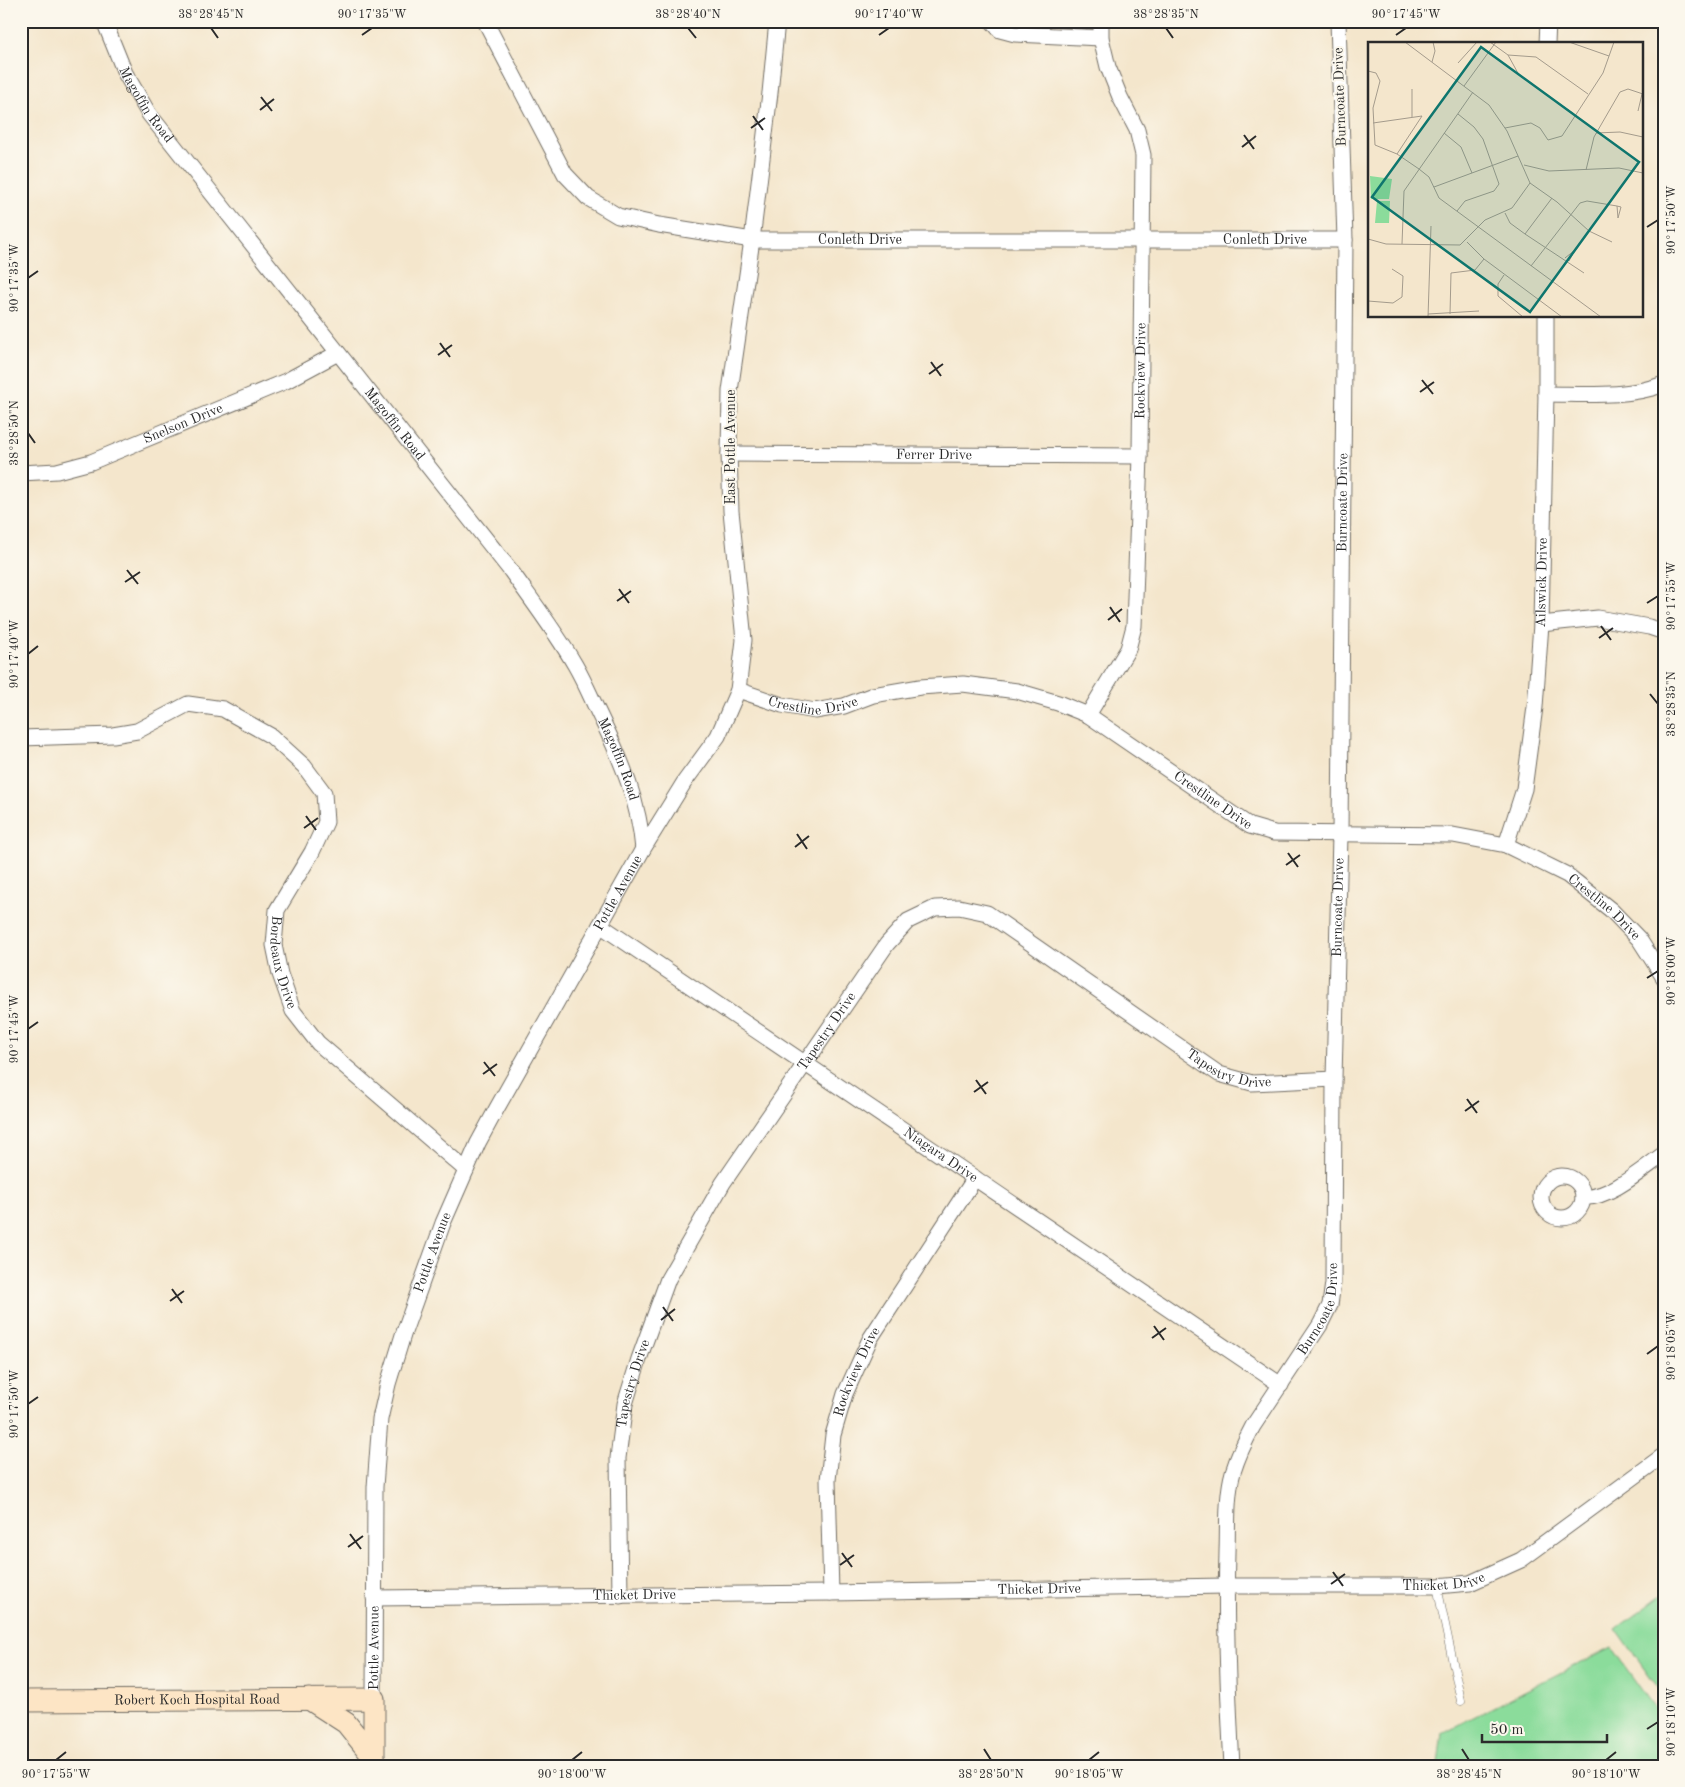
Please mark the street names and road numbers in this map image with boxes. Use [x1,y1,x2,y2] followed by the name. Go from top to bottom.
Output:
[1331,47,1349,147] street label: Burncoate Drive
[116,65,176,145] street label: Magoffin Road
[818,233,902,247] street label: Conleth Drive
[1223,233,1307,247] street label: Conleth Drive
[1133,323,1148,419] street label: Rockview Drive
[362,385,427,463] street label: Magoffin Road
[724,389,738,505] street label: East Pottle Avenue
[141,401,225,446] street label: Snelson Drive
[896,448,972,462] street label: Ferrer Drive
[1335,453,1350,552] street label: Burncoate Drive
[1534,538,1550,628] street label: Ailswick Drive
[766,694,860,718] street label: Crestline Drive
[595,716,641,802] street label: Magoffin Road
[1171,769,1255,832] street label: Crestline Drive
[591,853,645,933] street label: Pottle Avenue
[1330,858,1346,957] street label: Burncoate Drive
[1565,871,1643,943] street label: Crestline Drive
[267,915,299,1011] street label: Bordeaux Drive
[795,990,859,1073] street label: Tapestry Drive
[1184,1046,1272,1090] street label: Tapestry Drive
[901,1125,980,1185] street label: Niagara Drive
[412,1210,454,1294] street label: Pottle Avenue
[1295,1263,1340,1358] street label: Burncoate Drive
[832,1324,883,1418] street label: Rockview Drive
[615,1338,652,1429] street label: Tapestry Drive
[1402,1570,1487,1593] street label: Thicket Drive
[997,1582,1081,1597] street label: Thicket Drive
[592,1588,676,1603] street label: Thicket Drive
[367,1606,381,1690] street label: Pottle Avenue
[114,1693,280,1707] street label: Robert Koch Hospital Road

